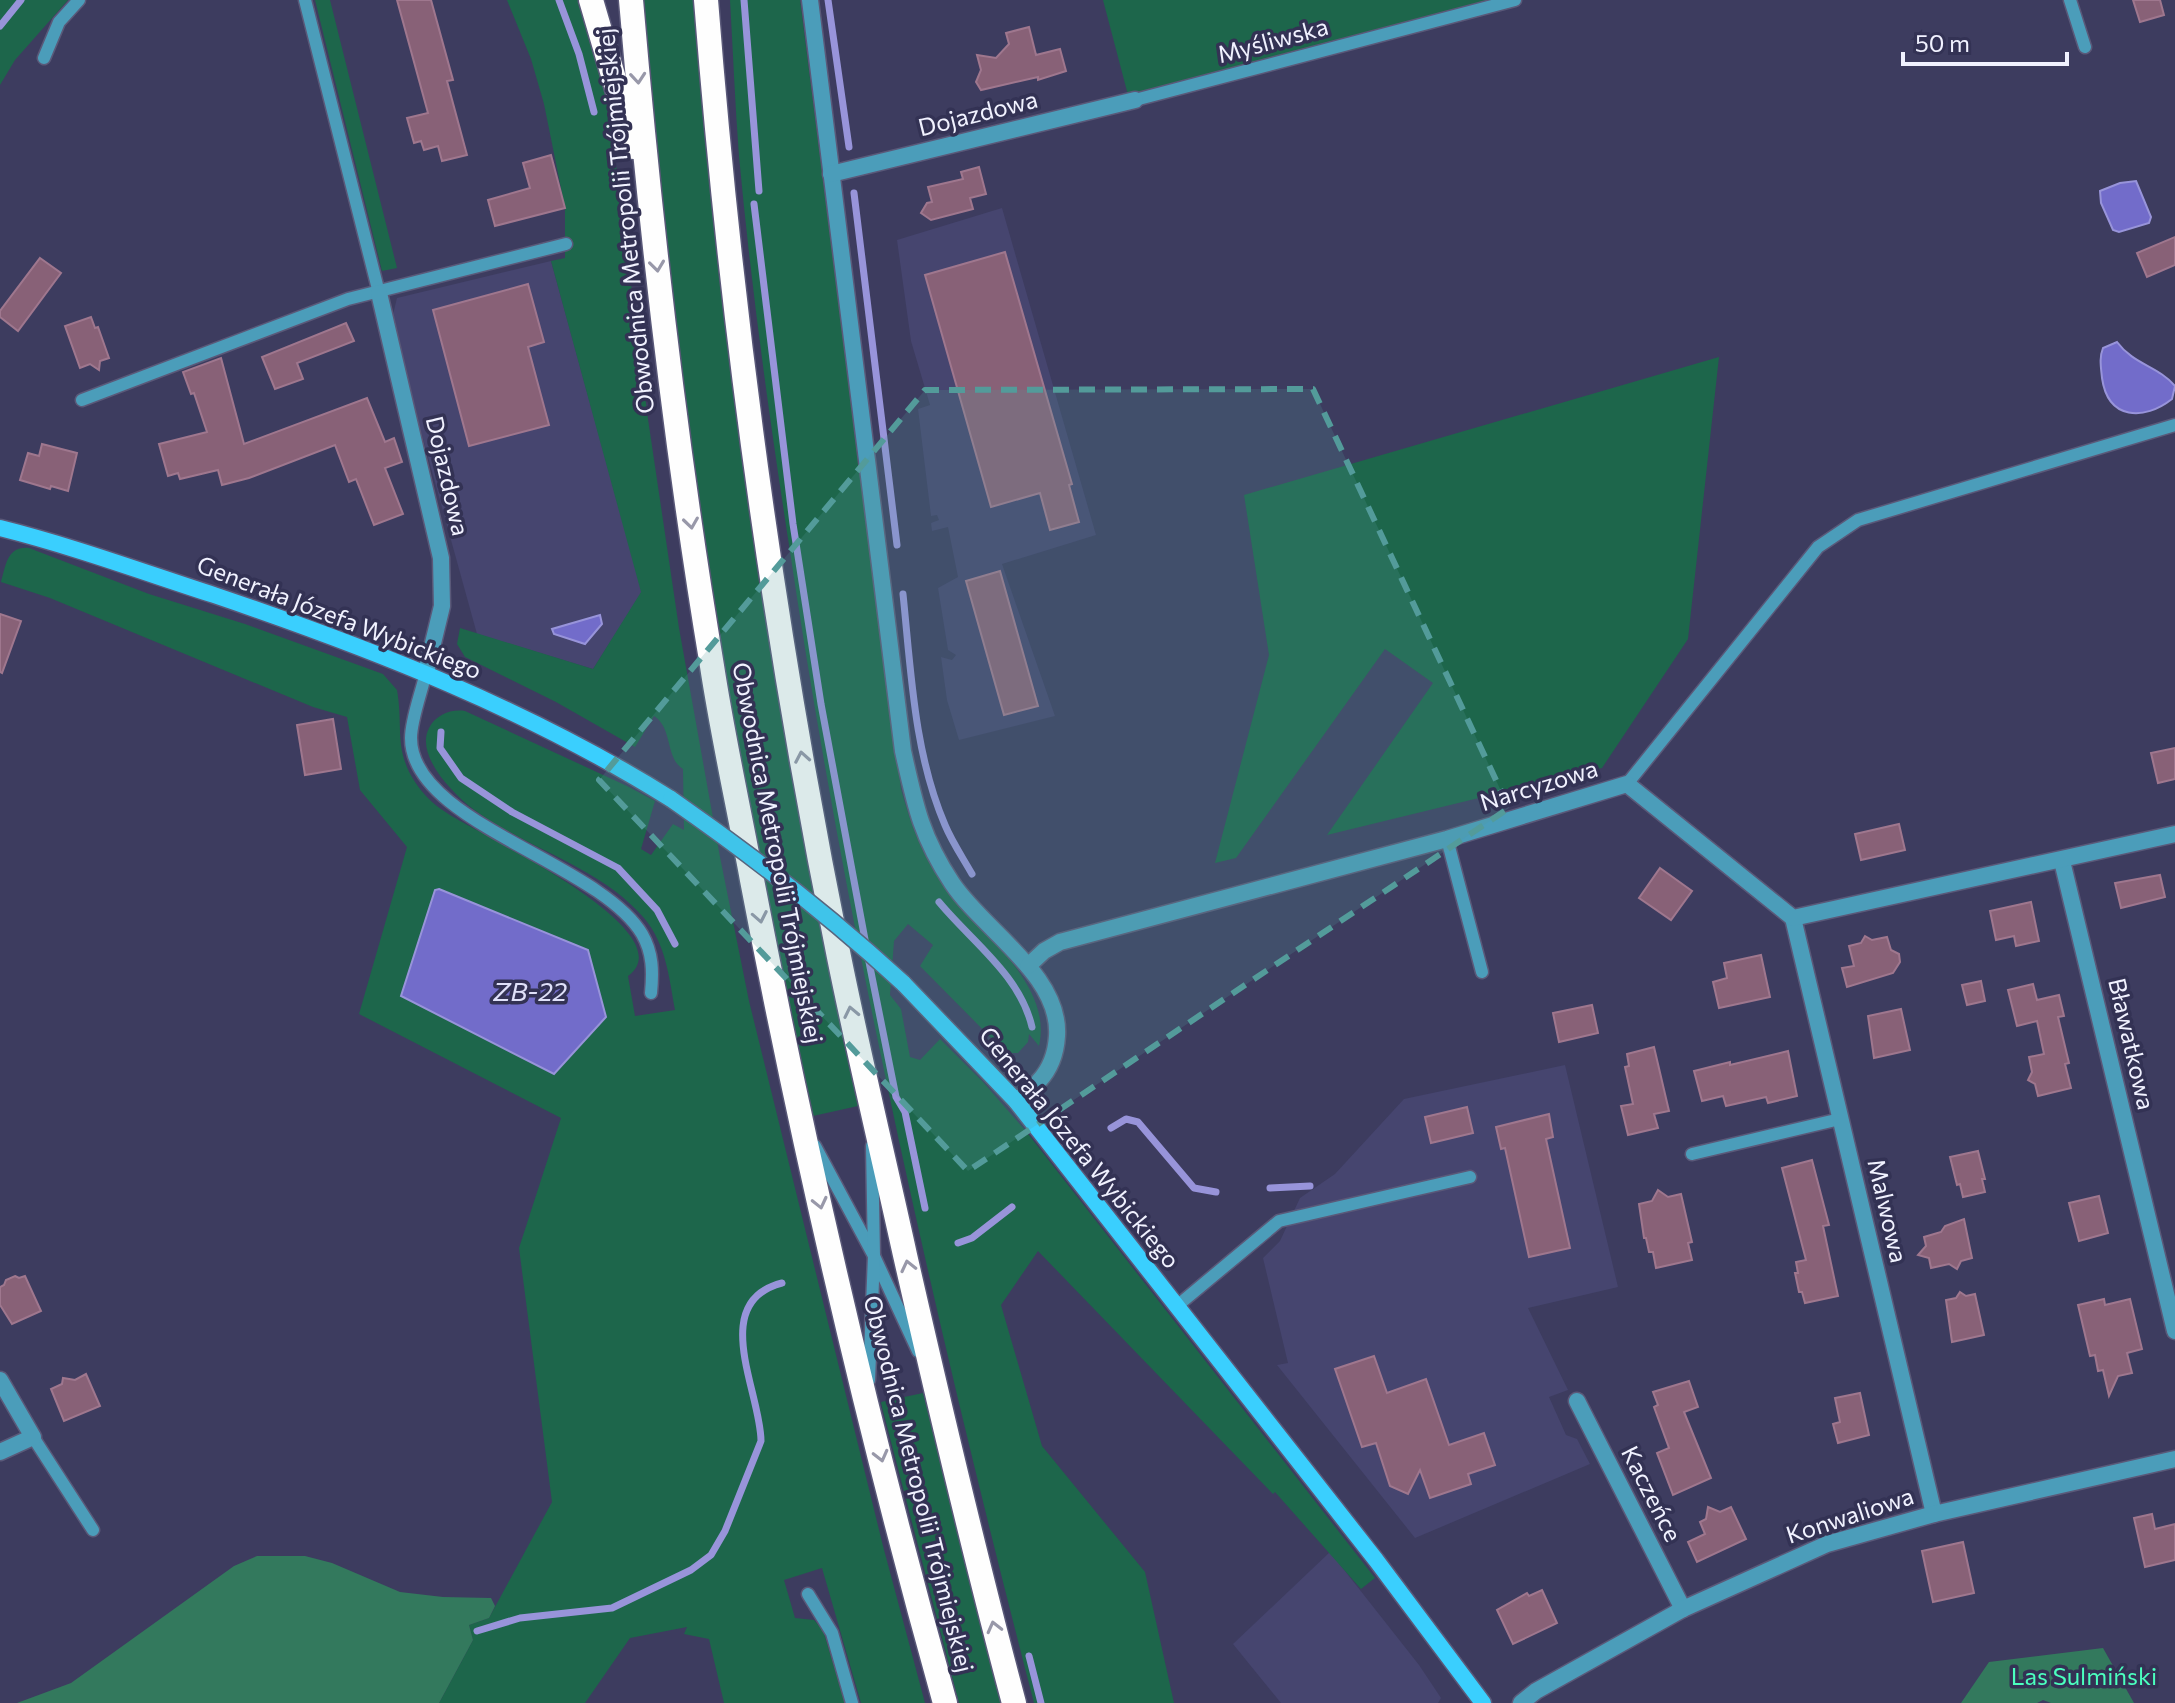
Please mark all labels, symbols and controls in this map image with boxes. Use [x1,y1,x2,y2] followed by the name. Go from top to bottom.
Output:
[1214,11,1331,68] street label: Myśliwska
[1903,16,2067,66] scale bar
[590,27,659,415] street label: Obwodnica Metropolii Trójmiejskiej
[1915,28,1970,57] text: 50 m
[629,72,646,85] one-way arrow
[915,84,1040,141] street label: Dojazdowa
[648,259,665,273] one-way arrow
[421,413,476,538] street label: Dojazdowa
[682,517,699,530] one-way arrow
[193,549,486,684] street label: Generała Józefa Wybickiego
[727,660,830,1046] street label: Obwodnica Metropolii Trójmiejskiej
[795,750,812,763] one-way arrow
[1476,753,1601,816] street label: Narcyzowa
[750,911,767,924] one-way arrow
[492,975,568,1006] water label: ZB-22
[2103,975,2162,1112] street label: Bławatkowa
[843,1006,860,1019] one-way arrow
[974,1020,1187,1274] street label: Generała Józefa Wybickiego
[1862,1156,1914,1265] street label: Malwowa
[811,1196,828,1210] one-way arrow
[900,1259,917,1273] one-way arrow
[859,1292,980,1675] street label: Obwodnica Metropolii Trójmiejskiej
[1616,1441,1689,1546] street label: Kaczeńce
[871,1449,888,1463] one-way arrow
[1782,1480,1917,1549] street label: Konwaliowa
[987,1621,1004,1635] one-way arrow
[2011,1661,2157,1690] park label: Las Sulmiński

